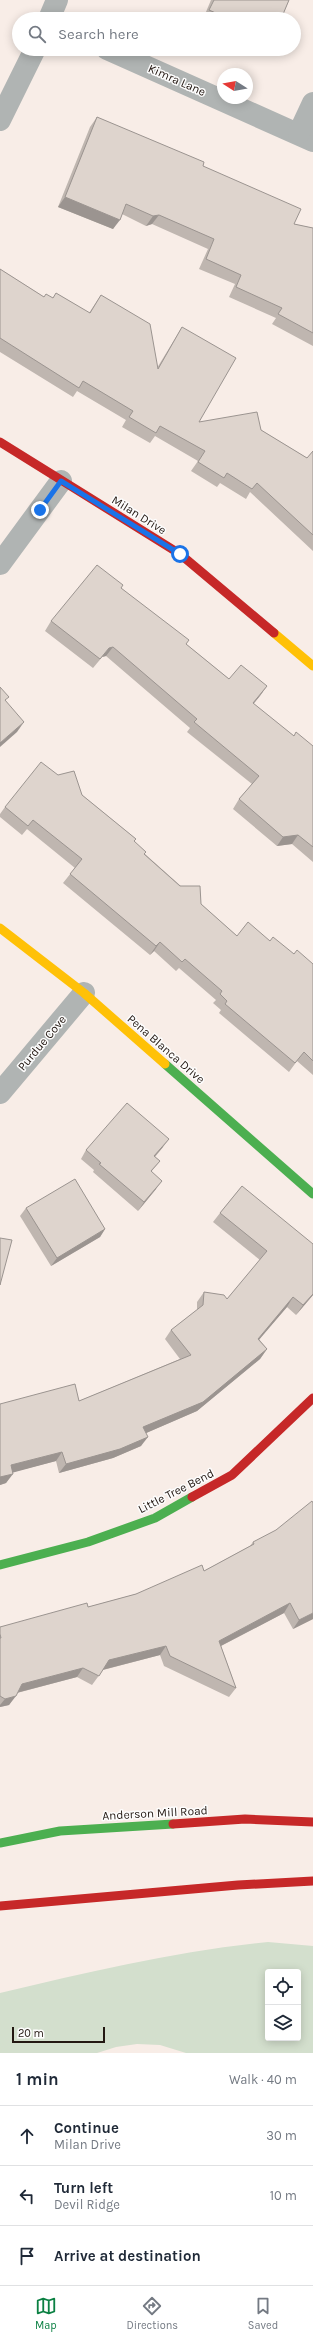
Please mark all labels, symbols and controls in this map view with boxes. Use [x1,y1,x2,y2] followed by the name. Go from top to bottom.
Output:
[12,12,301,56] search box
[26,23,48,45] icon: search
[58,25,139,43] text: Search here
[146,61,208,99] street label: Kimra Lane
[217,68,253,104] north arrow
[109,493,169,537] street label: Milan Drive
[31,501,49,519] route end
[171,545,189,563] route start
[124,1012,208,1086] street label: Pena Blanca Drive
[15,1013,69,1073] street label: Purdue Cove
[136,1466,216,1516] street label: Little Tree Bend
[102,1803,208,1823] street label: Anderson Mill Road
[265,1969,301,2041] map controls
[265,1969,301,2005] button: locate
[265,2005,301,2041] button: layers
[12,2025,105,2044] scale bar
[18,2027,44,2040] text: 20 m
[16,2069,59,2089] text: 1 min
[229,2072,297,2087] text: Walk · 40 m
[54,2119,119,2137] text: Continue
[16,2125,38,2147] icon: ahead
[266,2128,297,2143] text: 30 m
[54,2137,121,2152] text: Milan Drive
[54,2179,113,2197] text: Turn left
[16,2185,38,2207] icon: left
[270,2188,297,2203] text: 10 m
[54,2197,120,2212] text: Devil Ridge
[16,2245,38,2267] icon: arrive
[54,2247,201,2265] text: Arrive at destination
[35,2295,57,2332] tab: Map
[126,2295,178,2332] tab: Directions
[248,2295,278,2332] tab: Saved

